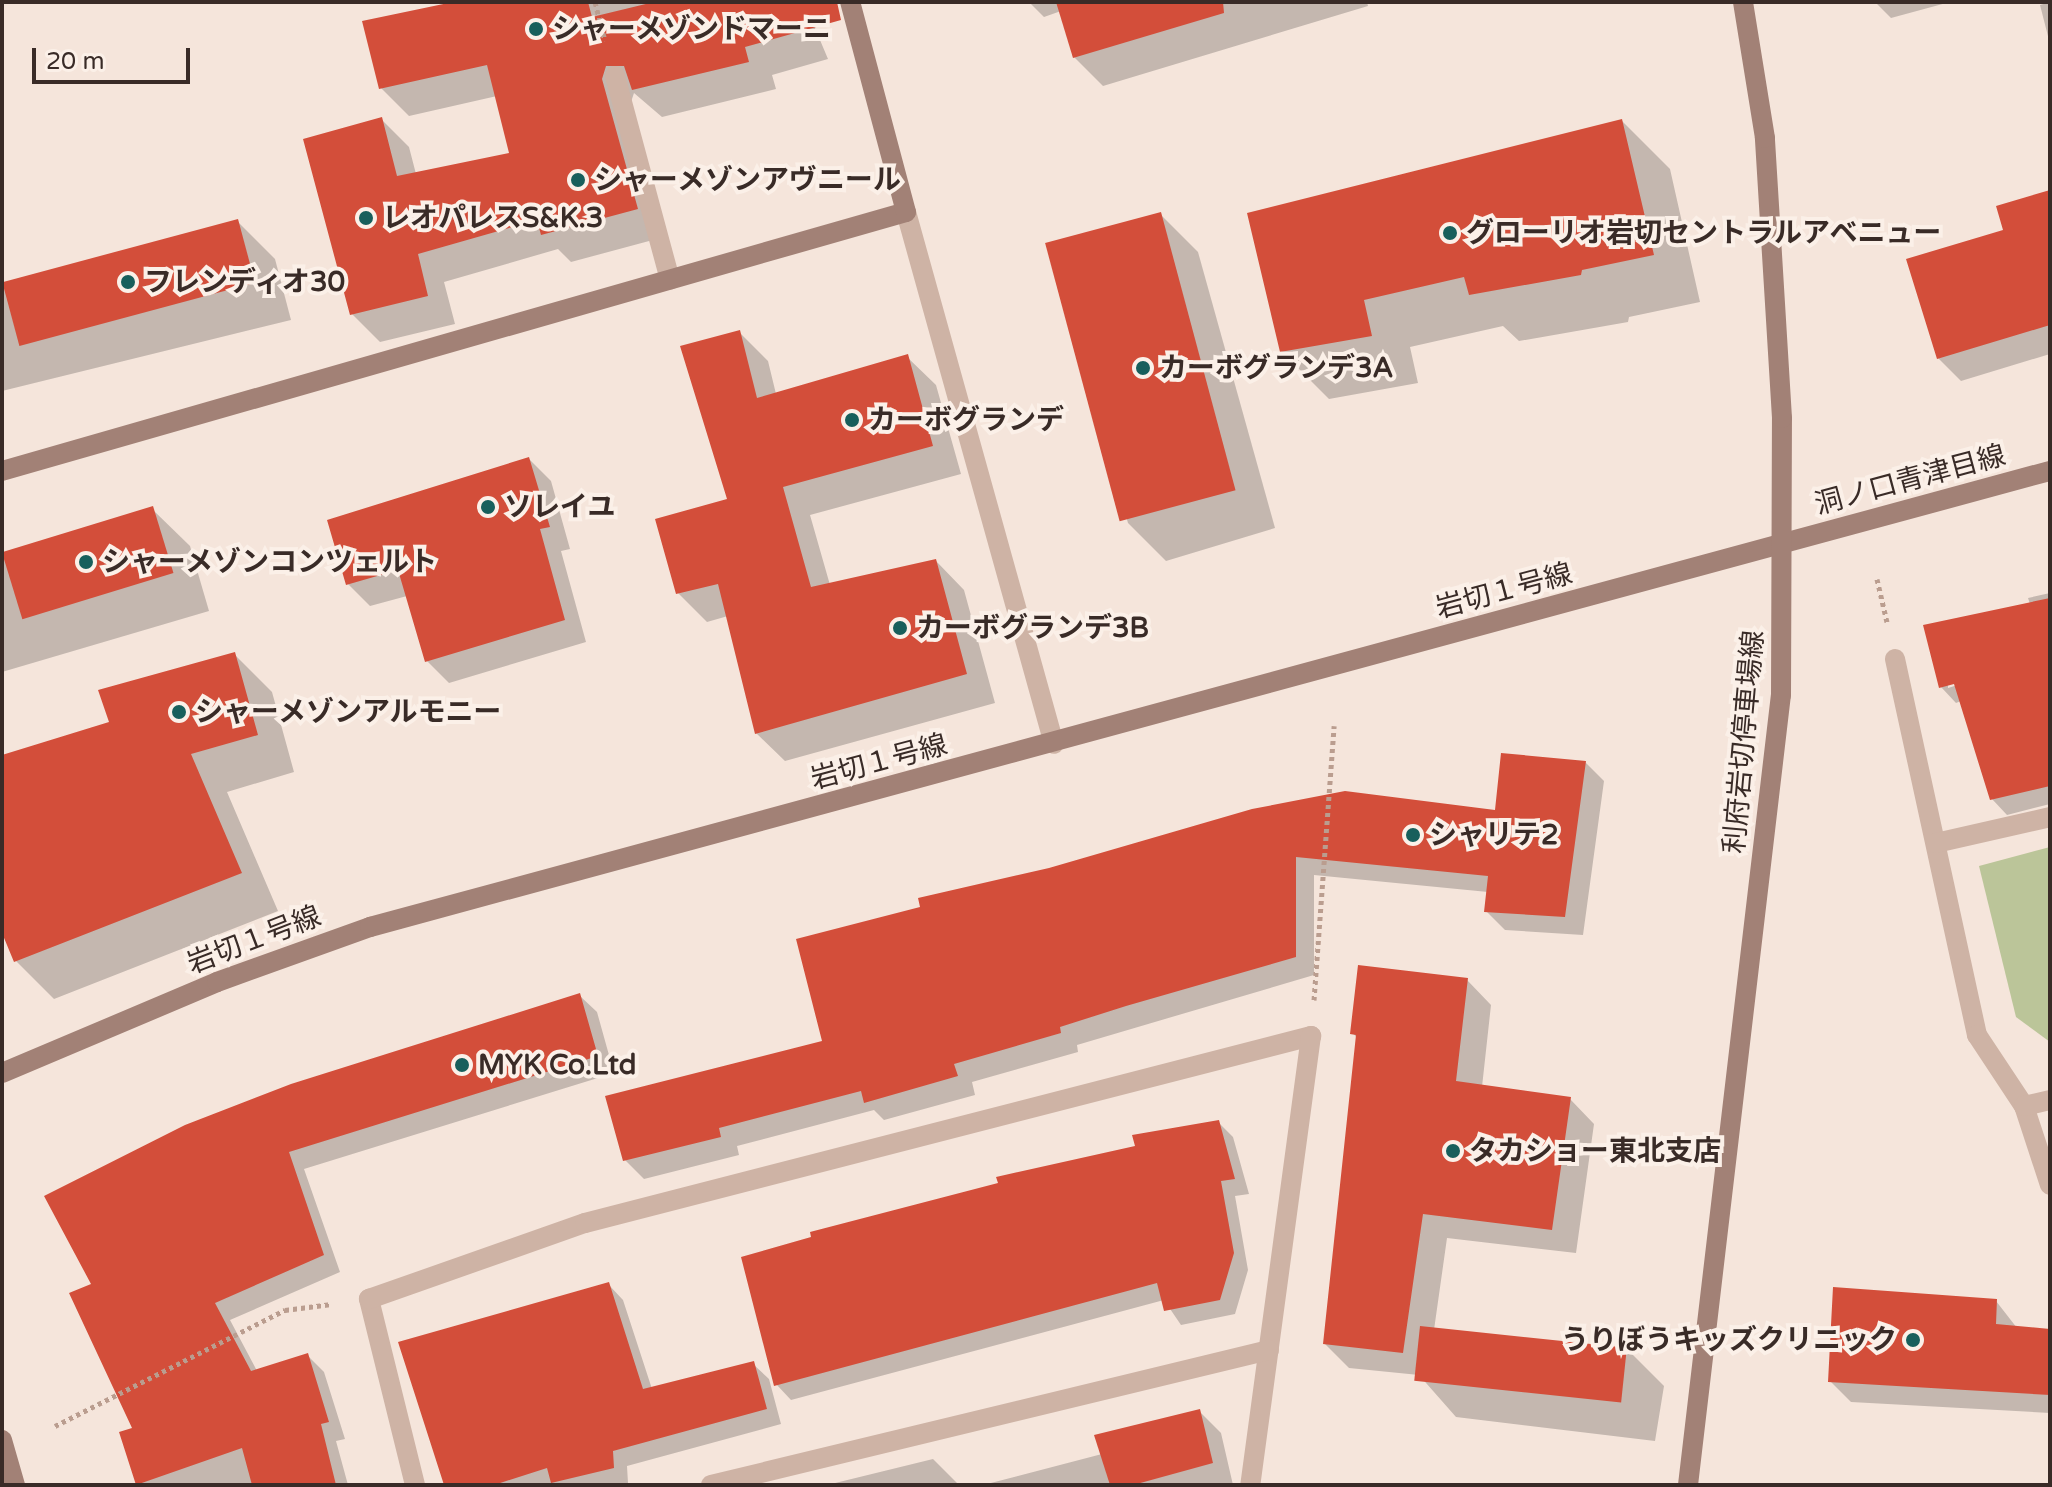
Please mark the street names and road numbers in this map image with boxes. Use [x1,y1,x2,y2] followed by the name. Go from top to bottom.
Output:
[1811,438,2009,522] street label: 洞ノ口青津目線
[1432,557,1576,625] street label: 岩切１号線
[1718,629,1770,855] street label: 利府岩切停車場線
[807,728,951,796] street label: 岩切１号線
[183,899,325,981] street label: 岩切１号線

